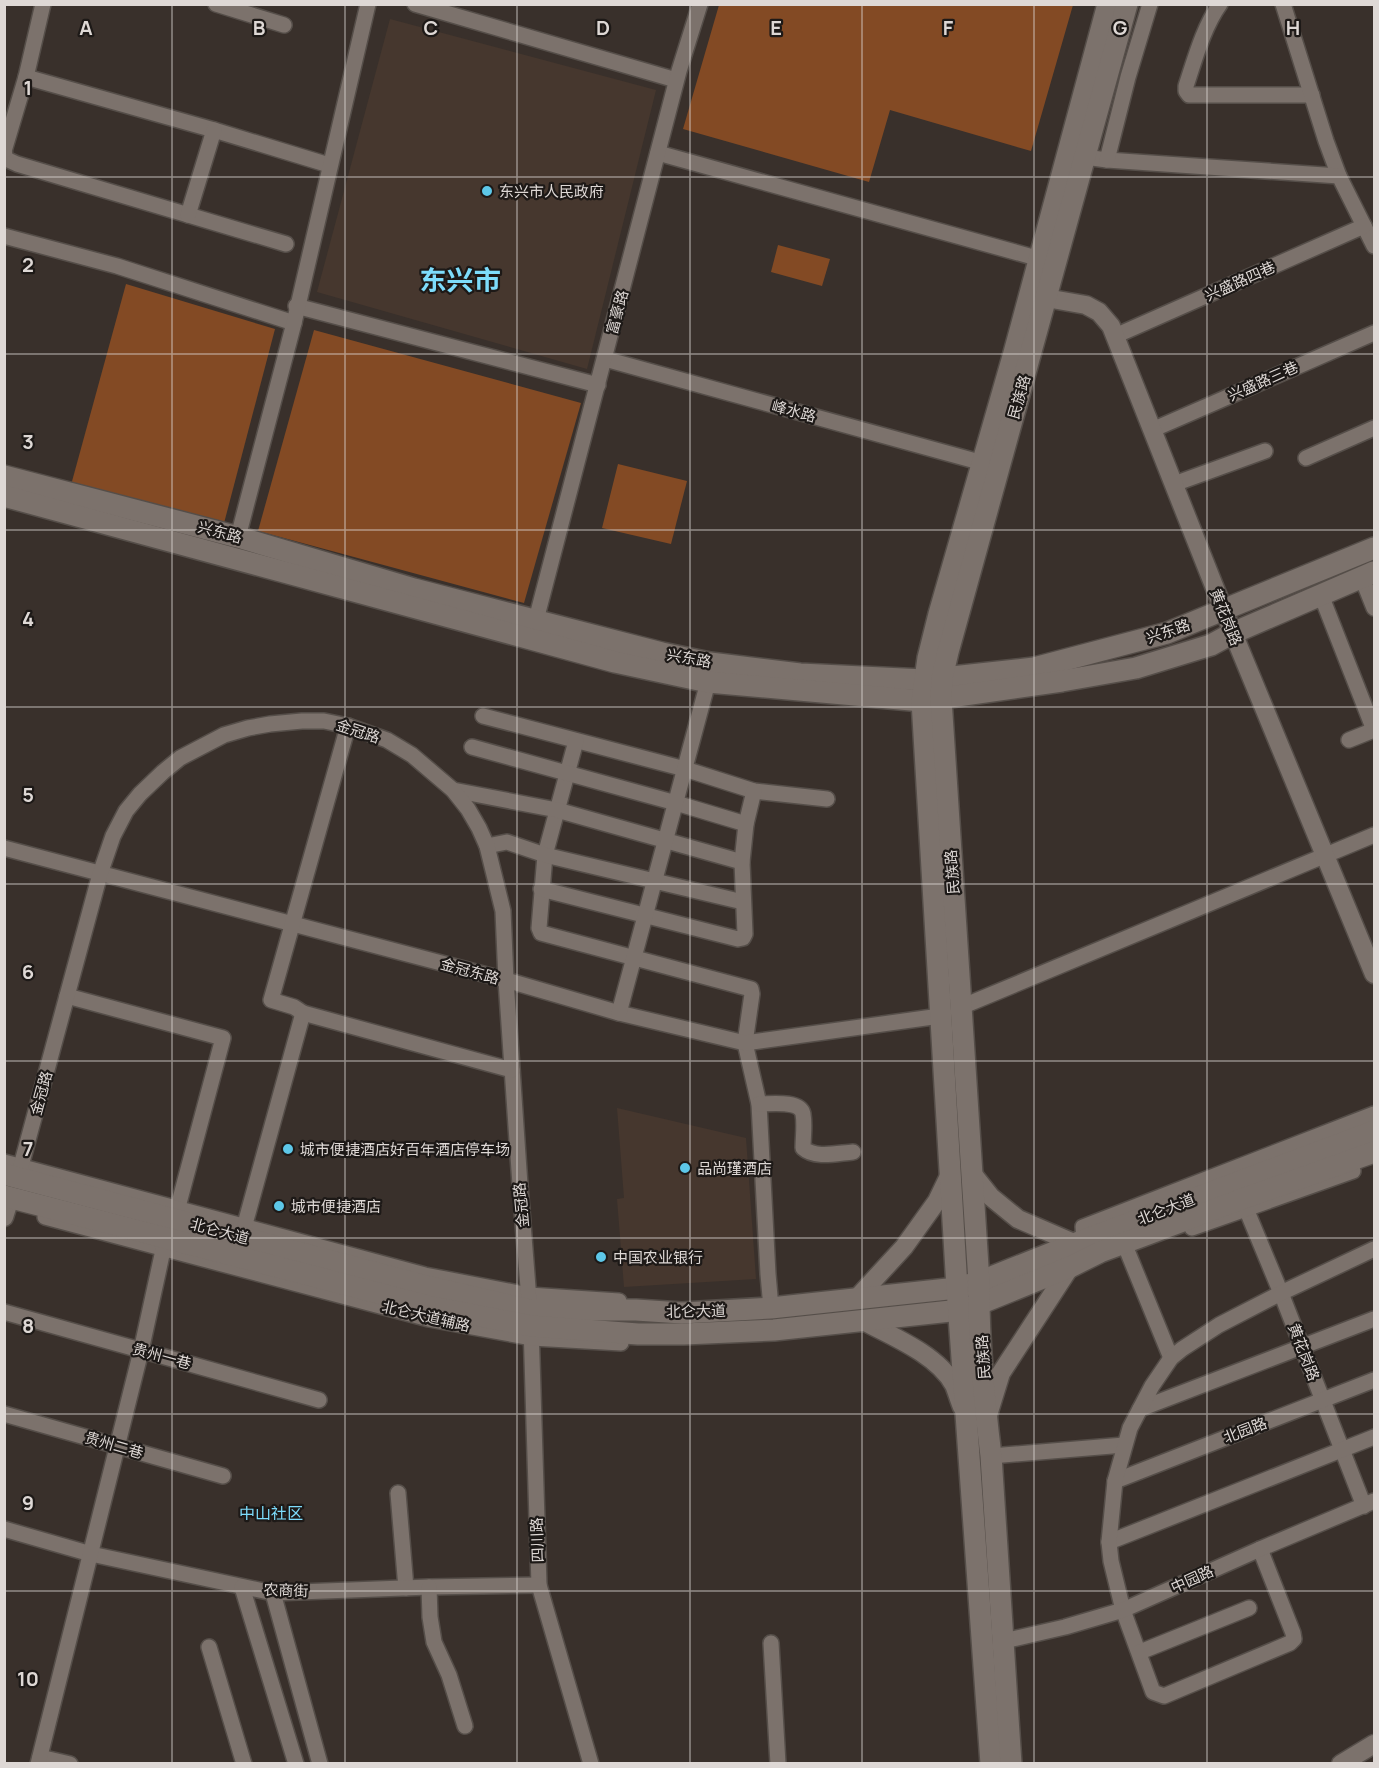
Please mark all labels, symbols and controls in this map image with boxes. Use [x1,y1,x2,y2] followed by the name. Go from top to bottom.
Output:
[79,14,93,41] text: A
[253,14,266,41] text: B
[424,14,438,41] text: C
[596,14,610,41] text: D
[770,14,782,41] text: E
[943,14,954,41] text: F
[1113,14,1128,41] text: G
[1286,14,1300,41] text: H
[24,74,32,101] text: 1
[499,181,604,202] place label: 东兴市人民政府
[480,184,494,198] marker: 东兴市人民政府
[22,251,34,278] text: 2
[1201,256,1279,306] street label: 兴盛路四巷
[420,261,501,298] district label: 东兴市
[601,288,633,336] street label: 富豪路
[1224,356,1302,406] street label: 兴盛路三巷
[1003,372,1035,422] street label: 民族路
[770,395,818,427] street label: 峰水路
[22,428,34,455] text: 3
[196,516,244,548] street label: 兴东路
[1205,585,1247,649] street label: 黄花岗路
[22,605,34,632] text: 4
[1143,614,1193,648] street label: 兴东路
[665,644,713,672] street label: 兴东路
[333,714,383,748] street label: 金冠路
[22,781,34,808] text: 5
[940,849,964,895] street label: 民族路
[438,953,502,989] street label: 金冠东路
[22,958,34,985] text: 6
[25,1069,57,1117] street label: 金冠路
[23,1135,33,1162] text: 7
[300,1139,510,1160] place label: 城市便捷酒店好百年酒店停车场
[281,1142,295,1156] marker: 城市便捷酒店好百年酒店停车场
[697,1158,772,1179] place label: 品尚瑾酒店
[678,1161,692,1175] marker: 品尚瑾酒店
[509,1182,533,1228] street label: 金冠路
[1134,1188,1198,1230] street label: 北仑大道
[291,1196,381,1217] place label: 城市便捷酒店
[272,1199,286,1213] marker: 城市便捷酒店
[188,1213,252,1249] street label: 北仑大道
[613,1247,703,1268] place label: 中国农业银行
[594,1250,608,1264] marker: 中国农业银行
[380,1296,472,1336] street label: 北仑大道辅路
[666,1300,726,1322] street label: 北仑大道
[22,1312,34,1339] text: 8
[1283,1320,1325,1384] street label: 黄花岗路
[971,1334,995,1380] street label: 民族路
[130,1338,194,1374] street label: 贵州一巷
[1220,1412,1270,1448] street label: 北园路
[82,1427,146,1463] street label: 贵州二巷
[22,1489,34,1516] text: 9
[239,1502,303,1524] district label: 中山社区
[526,1517,548,1563] street label: 四川路
[1167,1560,1217,1598] street label: 中园路
[263,1579,309,1601] street label: 农商街
[17,1665,39,1692] text: 10

